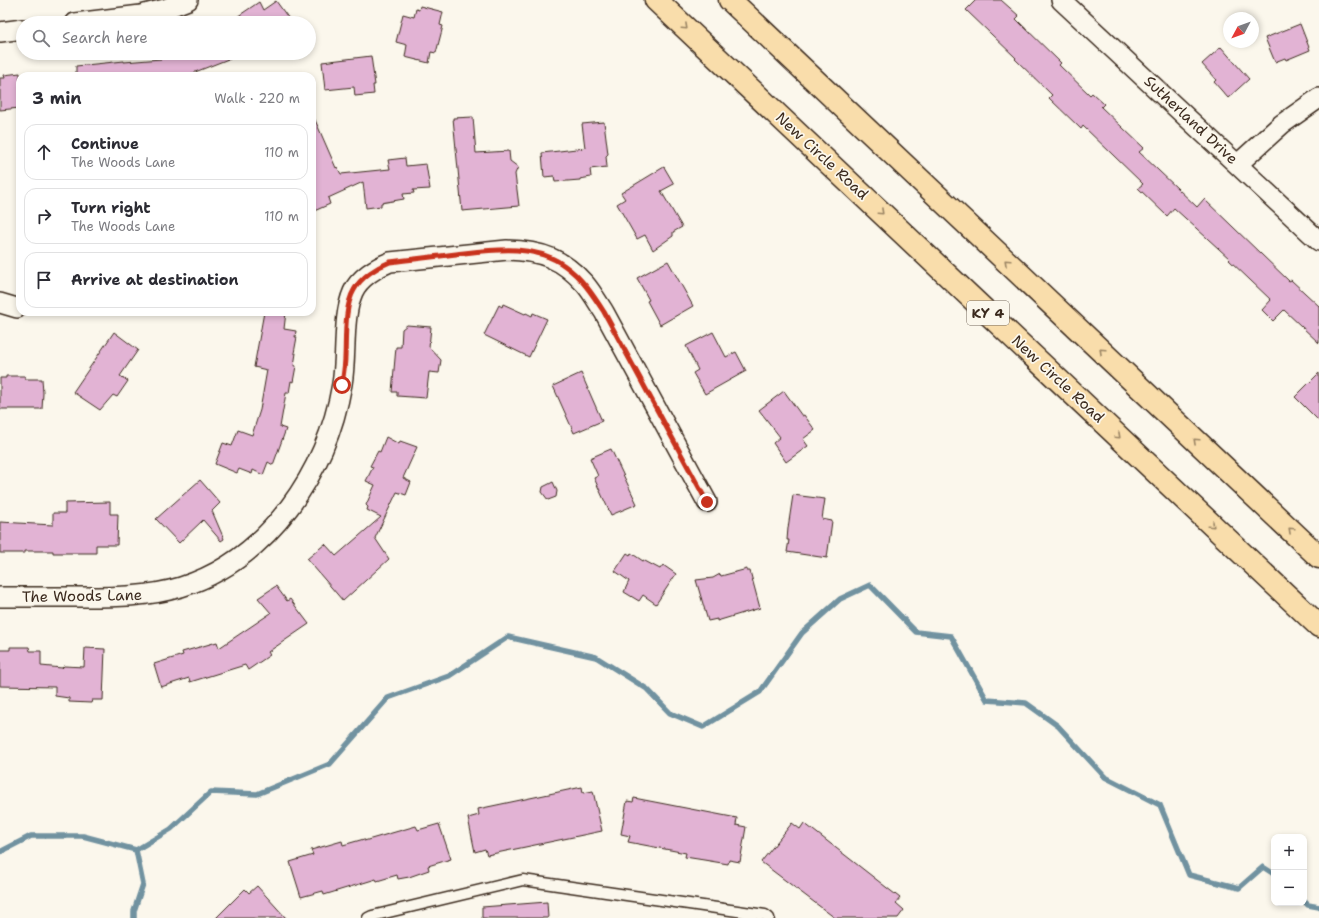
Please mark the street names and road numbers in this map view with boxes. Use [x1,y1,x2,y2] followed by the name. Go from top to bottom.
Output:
[1140,71,1242,169] street label: Sutherland Drive
[771,108,873,205] street label: New Circle Road
[967,301,1009,325] road number: KY 4
[1007,331,1109,428] street label: New Circle Road
[22,585,142,607] street label: The Woods Lane

